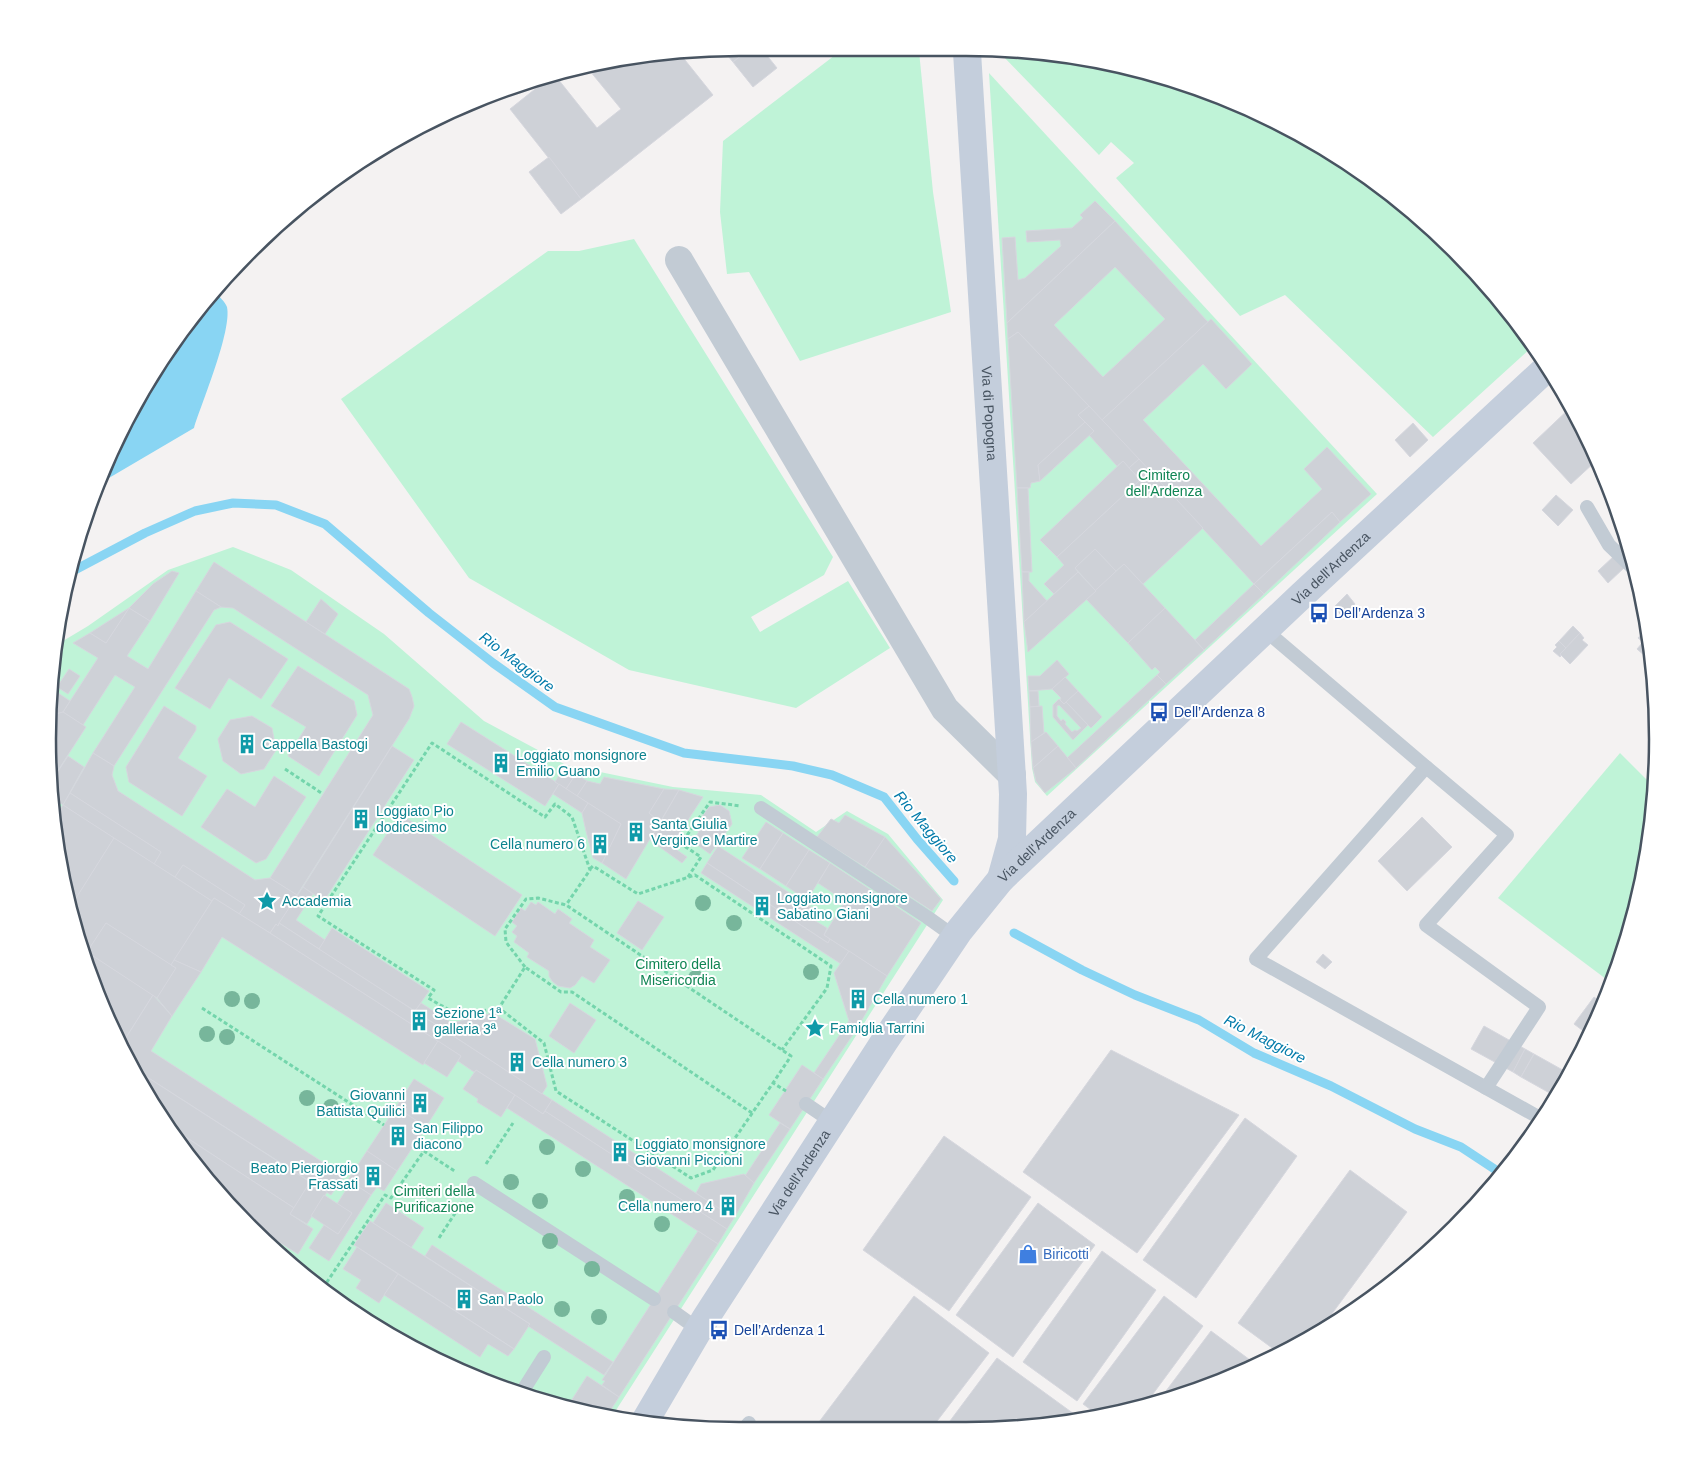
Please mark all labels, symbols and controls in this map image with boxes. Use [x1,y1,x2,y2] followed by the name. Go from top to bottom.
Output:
[978,365,1000,461] street label: Via di Popogna
[1126,467,1203,499] park label: Cimitero dell'Ardenza
[1288,528,1373,608] street label: Via dell'Ardenza
[1308,602,1330,624] bus stop icon: Dell’Ardenza 3
[1334,605,1425,621] place label: Dell’Ardenza 3
[477,628,558,695] water label: Rio Maggiore
[1148,701,1170,723] bus stop icon: Dell’Ardenza 8
[1174,704,1265,720] place label: Dell’Ardenza 8
[236,733,258,755] building icon: Cappella Bastogi
[262,736,368,752] place label: Cappella Bastogi
[516,747,647,779] place label: Loggiato monsignore Emilio Guano
[490,752,512,774] building icon: Loggiato monsignore Emilio Guano
[891,787,962,866] water label: Rio Maggiore
[376,803,454,835] place label: Loggiato Pio dodicesimo
[995,805,1079,886] street label: Via dell'Ardenza
[350,808,372,830] building icon: Loggiato Pio dodicesimo
[651,816,758,848] place label: Santa Giulia Vergine e Martire
[625,821,647,843] building icon: Santa Giulia Vergine e Martire
[589,833,611,855] building icon: Cella numero 6
[490,836,585,852] place label: Cella numero 6
[256,890,278,912] place icon: Accademia
[777,890,908,922] place label: Loggiato monsignore Sabatino Giani
[282,893,351,909] place label: Accademia
[751,895,773,917] building icon: Loggiato monsignore Sabatino Giani
[635,956,721,988] park label: Cimitero della Misericordia
[847,988,869,1010] building icon: Cella numero 1
[873,991,968,1007] place label: Cella numero 1
[434,1005,502,1037] place label: Sezione 1ª galleria 3ª
[408,1010,430,1032] building icon: Sezione 1ª galleria 3ª
[1222,1011,1309,1066] water label: Rio Maggiore
[804,1017,826,1039] place icon: Famiglia Tarrini
[830,1020,925,1036] place label: Famiglia Tarrini
[506,1051,528,1073] building icon: Cella numero 3
[532,1054,627,1070] place label: Cella numero 3
[316,1087,405,1119] place label: Giovanni Battista Quilici
[409,1092,431,1114] building icon: Giovanni Battista Quilici
[413,1120,483,1152] place label: San Filippo diacono
[387,1125,409,1147] building icon: San Filippo diacono
[765,1126,833,1220] street label: Via dell'Ardenza
[635,1136,766,1168] place label: Loggiato monsignore Giovanni Piccioni
[609,1141,631,1163] building icon: Loggiato monsignore Giovanni Piccioni
[251,1160,358,1192] place label: Beato Piergiorgio Frassati
[362,1165,384,1187] building icon: Beato Piergiorgio Frassati
[394,1183,475,1215] park label: Cimiteri della Purificazione
[717,1195,739,1217] building icon: Cella numero 4
[618,1198,713,1214] place label: Cella numero 4
[1017,1243,1039,1265] shop icon: Biricotti
[1043,1246,1089,1262] place label: Biricotti
[453,1288,475,1310] building icon: San Paolo
[479,1291,544,1307] place label: San Paolo
[708,1319,730,1341] bus stop icon: Dell’Ardenza 1
[734,1322,825,1338] place label: Dell’Ardenza 1

